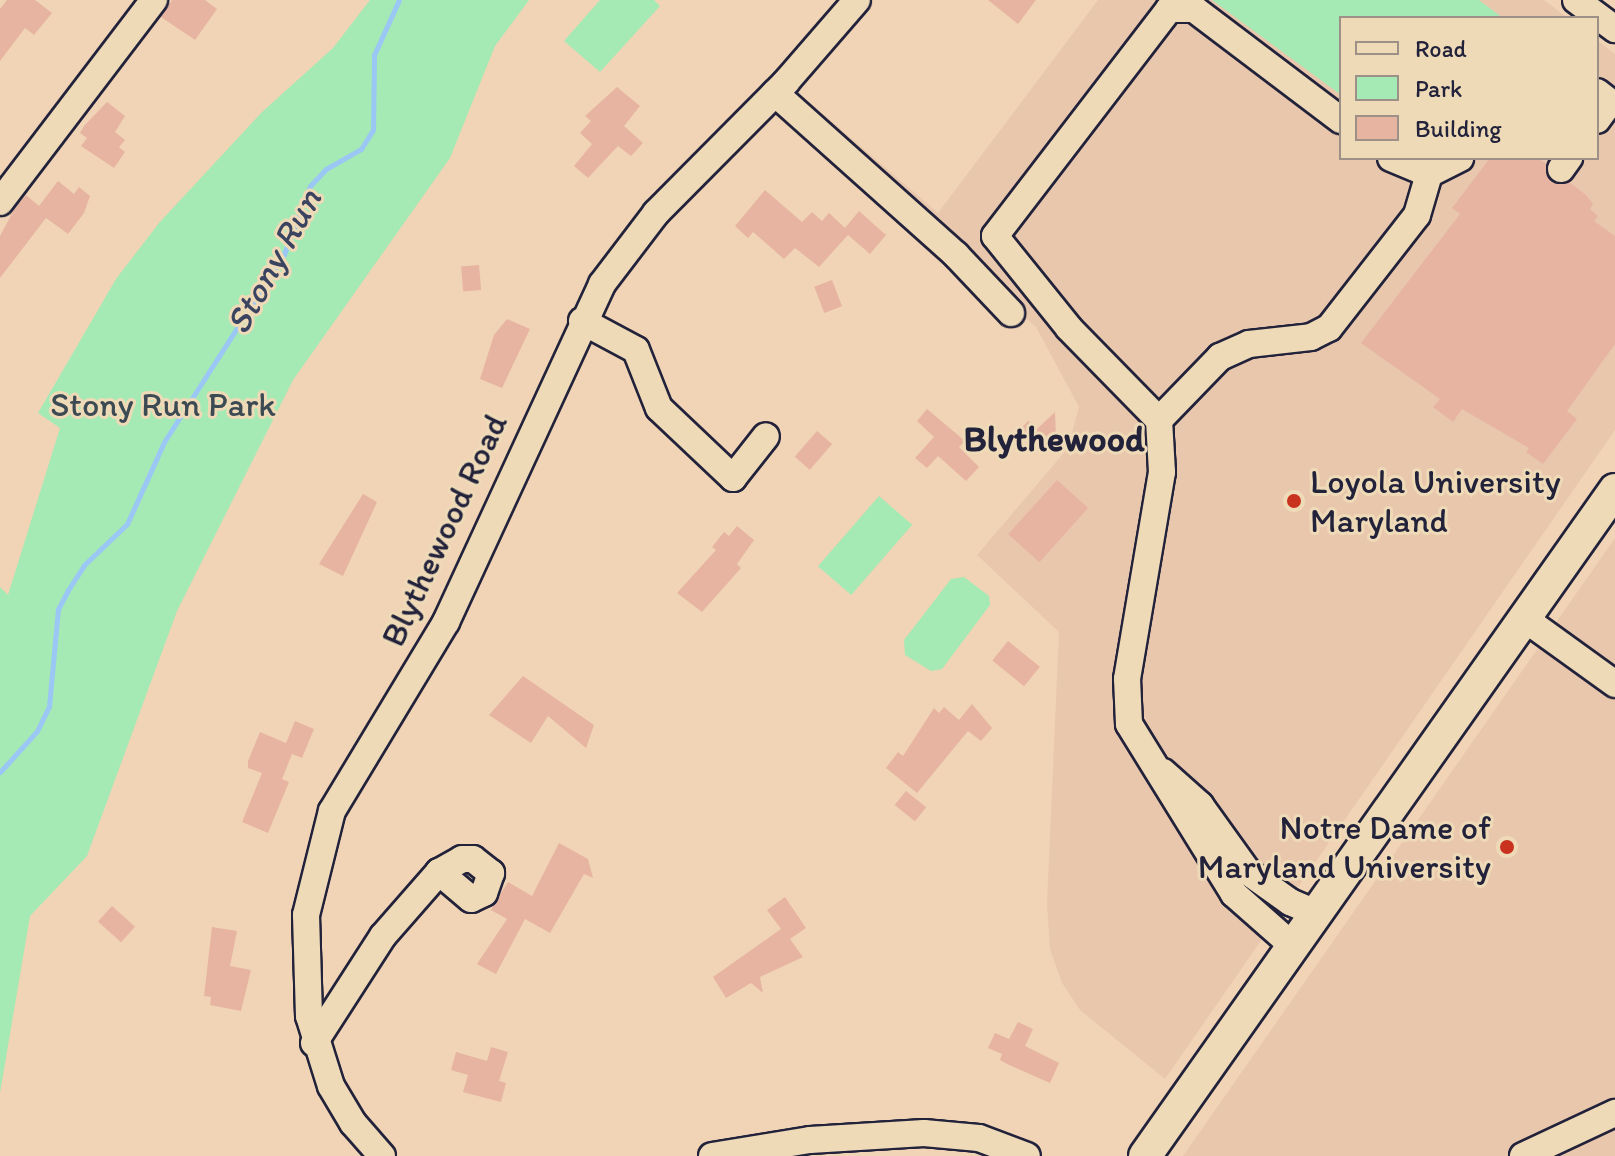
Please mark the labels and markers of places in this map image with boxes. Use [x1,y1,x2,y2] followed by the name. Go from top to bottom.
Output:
[1310,461,1561,540] place label: Loyola University Maryland
[1285,492,1303,510] marker: Loyola University Maryland
[1197,807,1491,886] place label: Notre Dame of Maryland University
[1498,838,1516,856] marker: Notre Dame of Maryland University

